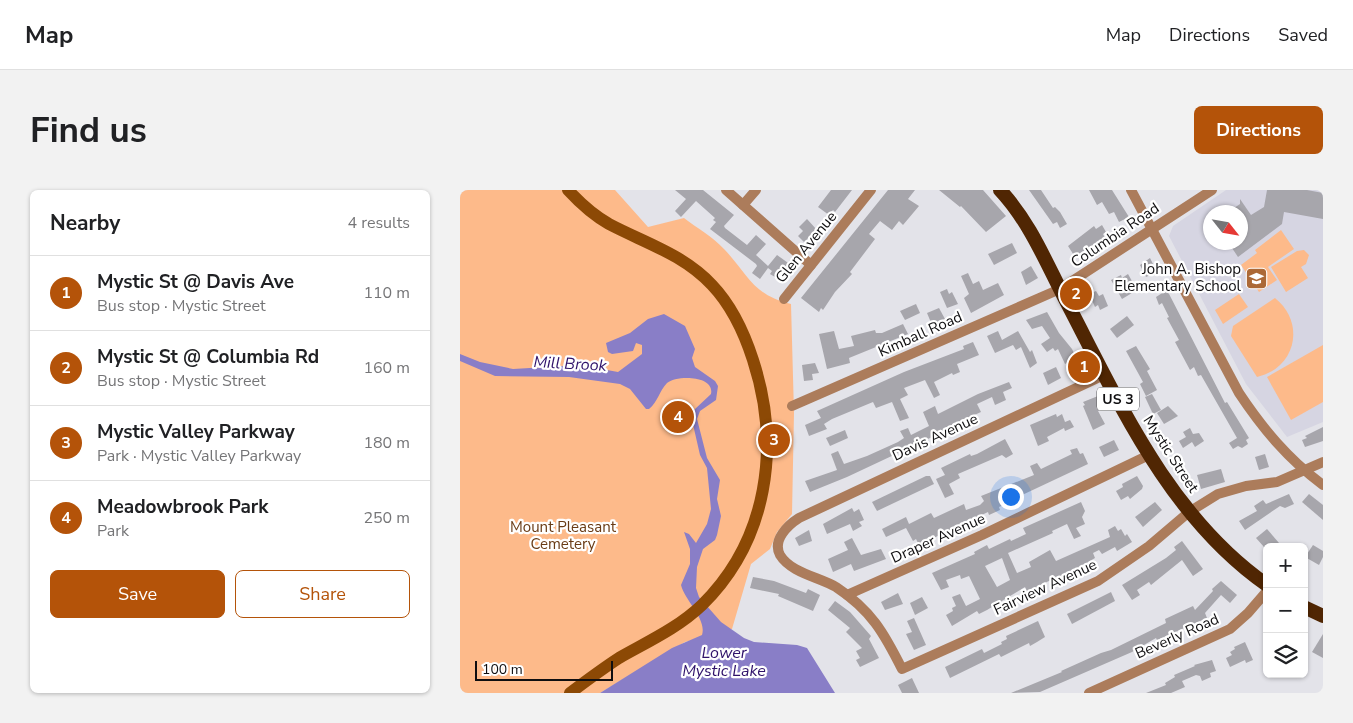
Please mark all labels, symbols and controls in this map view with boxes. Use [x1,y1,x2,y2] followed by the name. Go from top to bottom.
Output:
[25,19,73,51] text: Map
[1106,23,1141,47] text: Map
[1169,23,1250,47] text: Directions
[1278,23,1328,47] text: Saved
[1194,106,1323,154] button: Directions
[30,107,147,154] text: Find us
[1067,198,1163,272] street label: Columbia Road
[1203,205,1248,250] north arrow
[771,207,841,287] street label: Glen Avenue
[50,209,120,237] text: Nearby
[348,212,410,234] text: 4 results
[1114,259,1242,296] place label: John A. Bishop Elementary School
[1245,266,1269,290] school or university icon: John A. Bishop Elementary School
[97,269,294,295] text: Mystic St @ Davis Ave
[1060,275,1092,313] pin: 2
[61,282,71,304] text: 1
[363,282,410,304] text: 110 m
[97,295,266,317] text: Bus stop · Mystic Street
[875,307,965,361] street label: Kimball Road
[97,344,319,370] text: Mystic St @ Columbia Rd
[1068,348,1100,386] pin: 1
[533,351,608,377] water label: Mill Brook
[61,357,71,379] text: 2
[363,357,410,379] text: 160 m
[97,370,266,392] text: Bus stop · Mystic Street
[1097,388,1139,410] road number: US 3
[662,398,694,436] pin: 4
[889,408,981,466] street label: Davis Avenue
[1139,412,1204,497] street label: Mystic Street
[97,419,295,445] text: Mystic Valley Parkway
[758,421,790,459] pin: 3
[61,432,71,454] text: 3
[363,432,410,454] text: 180 m
[97,445,301,467] text: Park · Mystic Valley Parkway
[998,484,1024,510] your location
[97,494,268,520] text: Meadowbrook Park
[61,507,71,529] text: 4
[363,507,410,529] text: 250 m
[888,508,988,568] street label: Draper Avenue
[510,517,617,554] park label: Mount Pleasant Cemetery
[97,520,129,542] text: Park
[1263,543,1308,678] map controls
[1263,543,1308,588] button: +
[990,554,1100,620] street label: Fairview Avenue
[50,570,225,618] button: Save
[235,570,410,618] button: Share
[1263,588,1308,633] button: −
[1132,609,1222,663] street label: Beverly Road
[1263,633,1308,678] button: layers
[682,642,766,682] water label: Lower Mystic Lake
[475,658,612,681] scale bar
[482,660,523,679] text: 100 m

